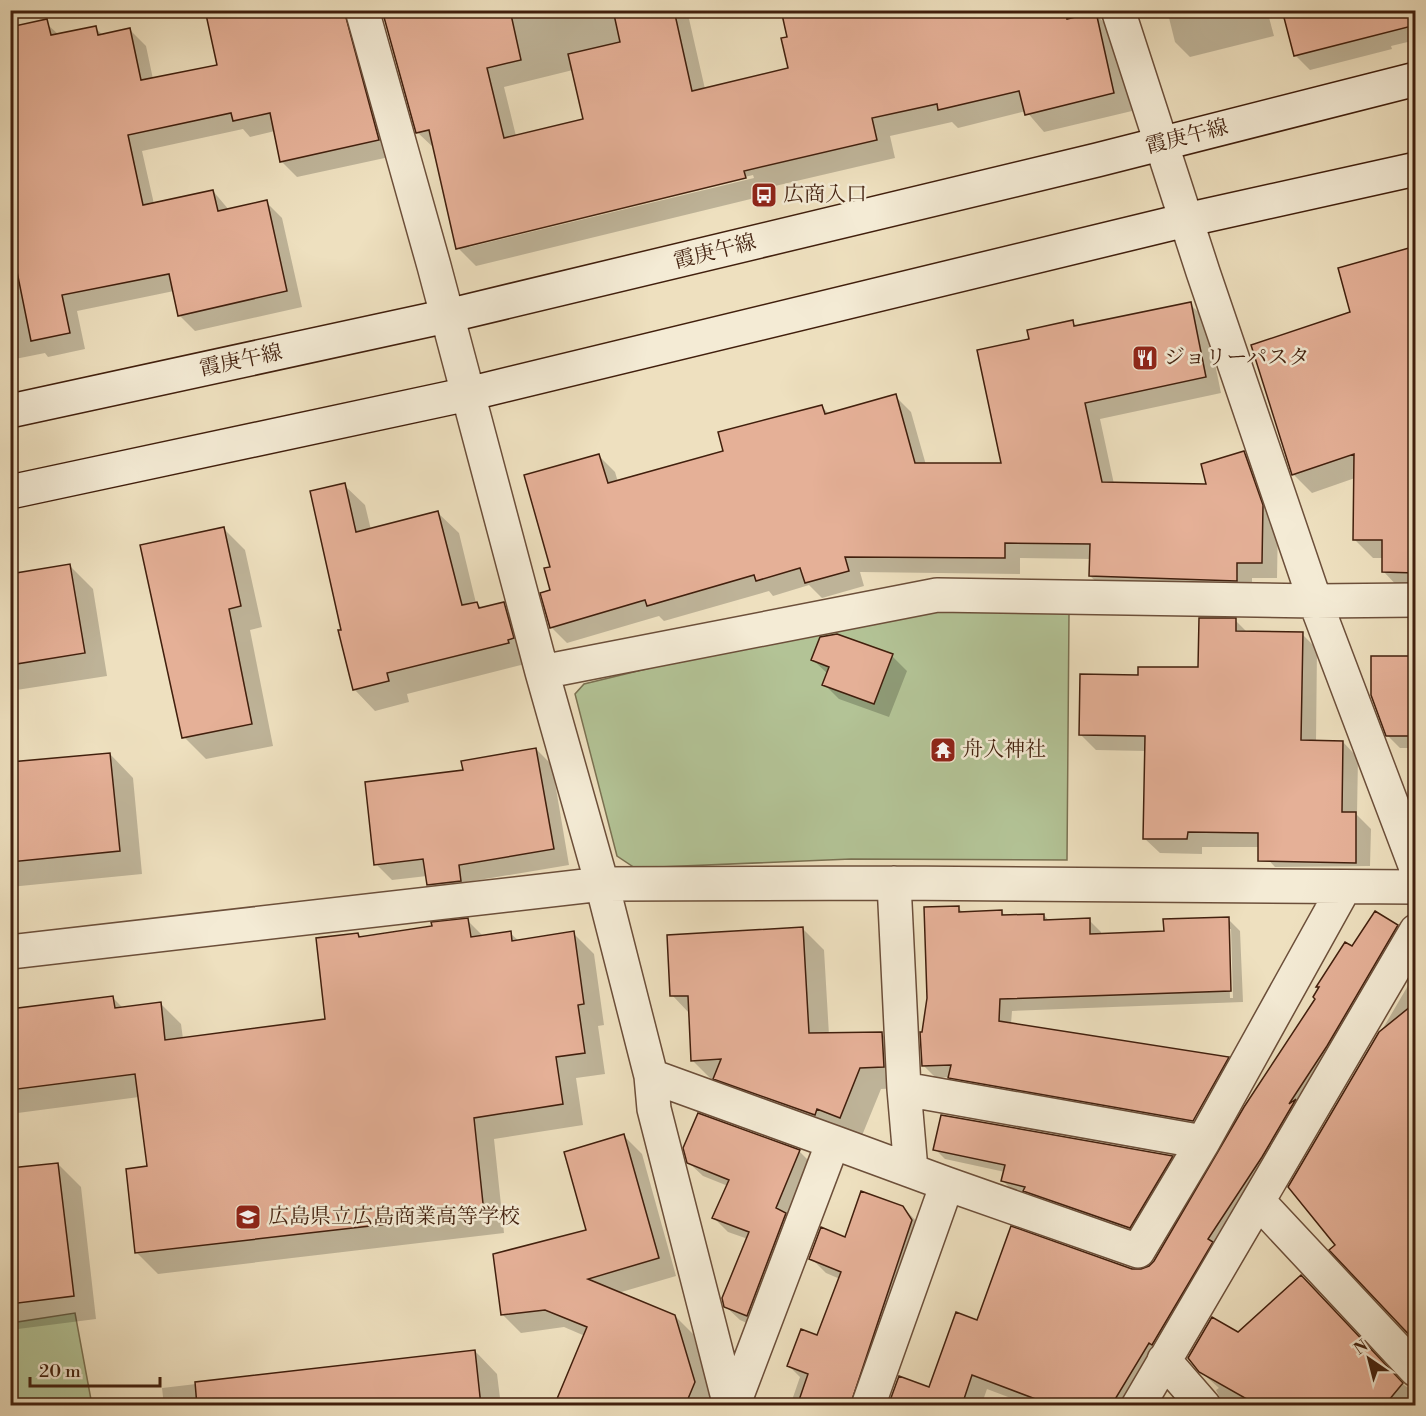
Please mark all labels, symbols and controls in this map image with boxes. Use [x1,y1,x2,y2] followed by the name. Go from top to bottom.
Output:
[1143,114,1231,160] street label: 霞庚午線
[749,180,779,210] bus stop icon: 広商入口
[783,182,867,208] place label: 広商入口
[671,229,759,275] street label: 霞庚午線
[197,340,285,382] street label: 霞庚午線
[1130,343,1160,373] restaurant icon: ジョリーパスタ
[1164,345,1310,371] place label: ジョリーパスタ
[928,735,958,765] temple icon: 舟入神社
[962,737,1046,763] place label: 舟入神社
[233,1202,263,1232] school or university icon: 広島県立広島商業高等学校
[268,1204,520,1230] place label: 広島県立広島商業高等学校
[1339,1329,1399,1389] north arrow
[1350,1336,1372,1359] text: N
[30,1350,160,1388] scale bar
[39,1360,81,1383] text: 20 m

